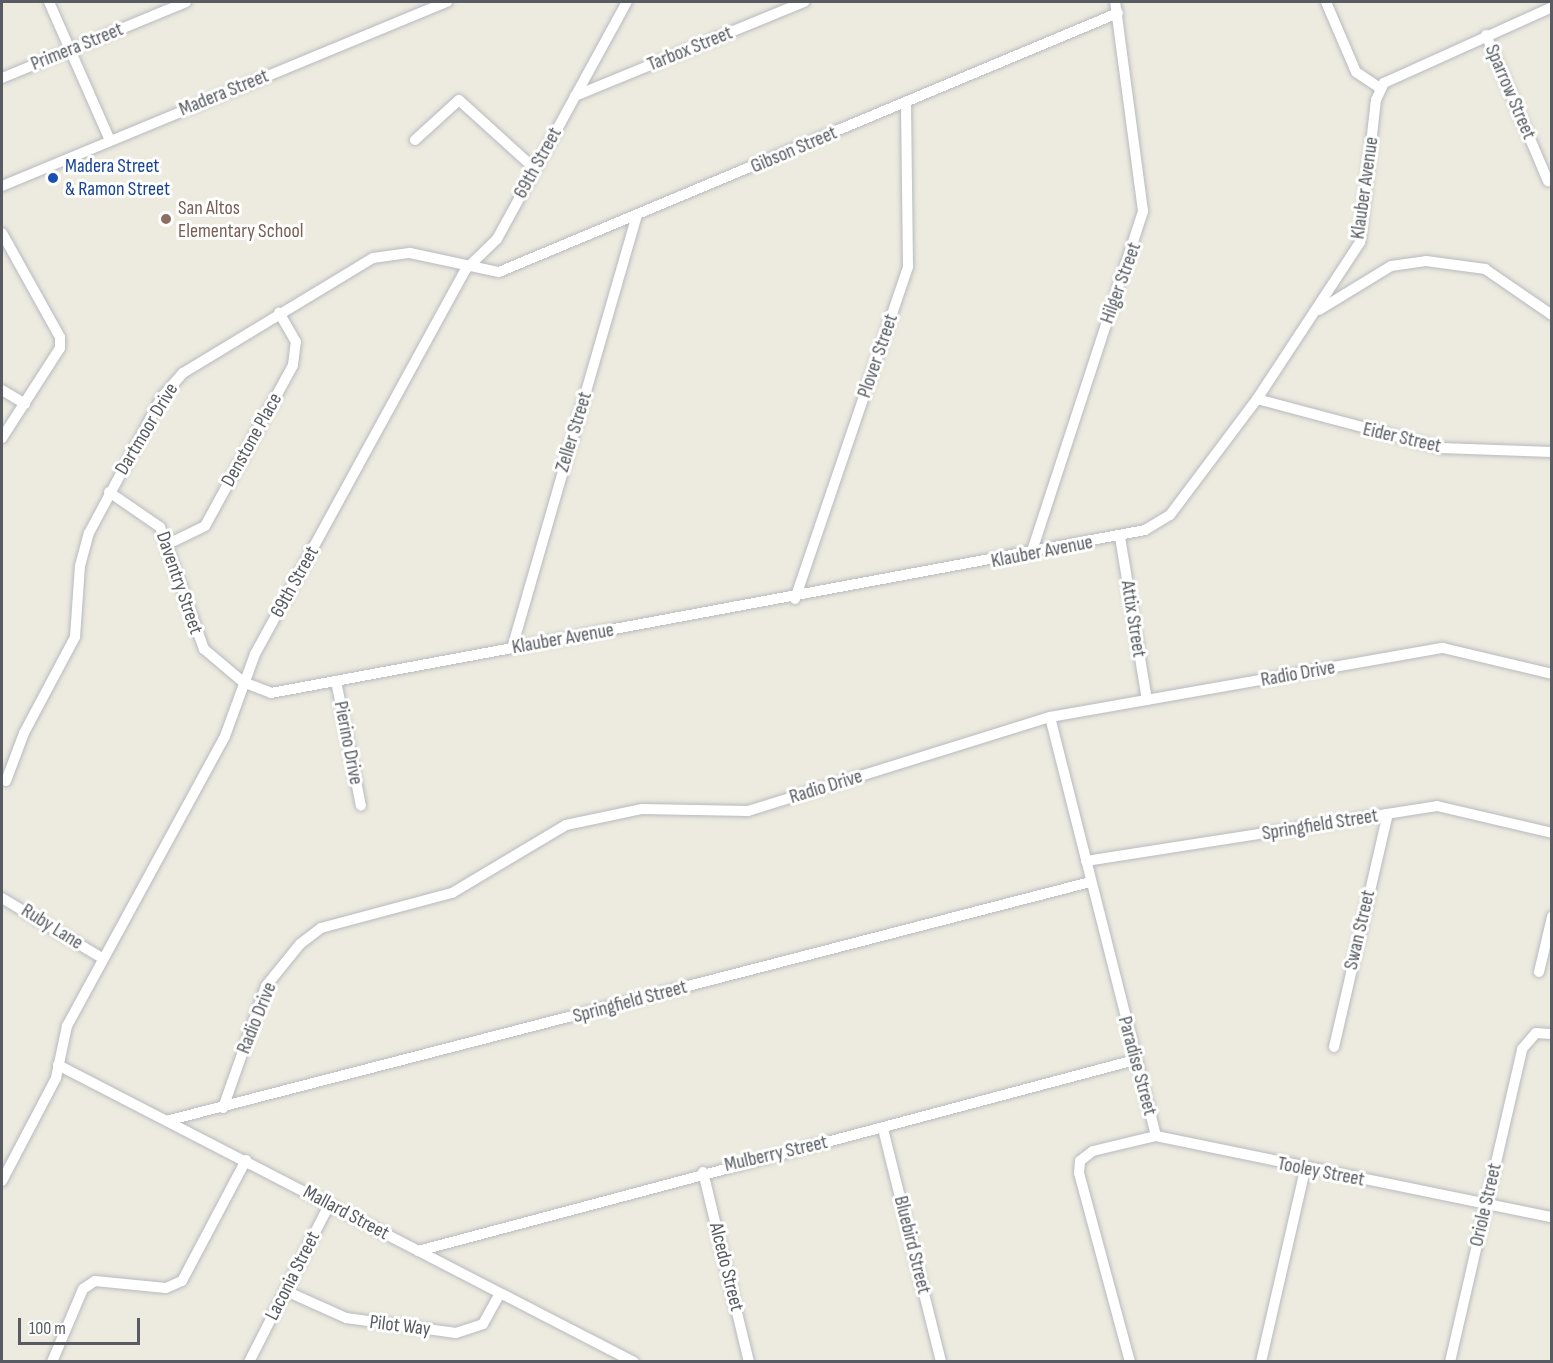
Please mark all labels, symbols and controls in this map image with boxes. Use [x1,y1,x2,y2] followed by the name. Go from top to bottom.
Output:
[27,18,127,76] street label: Primera Street
[644,21,736,77] street label: Tarbox Street
[1479,41,1541,143] street label: Sparrow Street
[176,64,272,122] street label: Madera Street
[747,121,841,179] street label: Gibson Street
[509,123,567,203] street label: 69th Street
[1346,135,1384,241] street label: Klauber Avenue
[65,154,170,201] place label: Madera Street & Ramon Street
[46,171,60,185] marker: Madera Street & Ramon Street
[178,196,304,243] place label: San Altos Elementary School
[159,212,173,226] marker: San Altos Elementary School
[1095,239,1147,327] street label: Hilger Street
[852,311,904,401] street label: Plover Street
[110,379,184,479] street label: Dartmoor Drive
[216,389,288,491] street label: Denstone Place
[550,389,598,475] street label: Zeller Street
[1361,417,1443,459] street label: Eider Street
[150,529,208,637] street label: Daventry Street
[989,530,1095,574] street label: Klauber Avenue
[266,542,324,622] street label: 69th Street
[1115,579,1151,659] street label: Attix Street
[510,618,616,660] street label: Klauber Avenue
[1259,656,1337,692] street label: Radio Drive
[328,699,368,787] street label: Pierino Drive
[787,765,865,809] street label: Radio Drive
[1260,804,1380,846] street label: Springfield Street
[1339,888,1381,972] street label: Swan Street
[17,899,87,955] street label: Ruby Lane
[570,975,690,1029] street label: Springfield Street
[232,979,282,1057] street label: Radio Drive
[1112,1014,1162,1118] street label: Paradise Street
[722,1130,830,1178] street label: Mulberry Street
[1275,1152,1367,1192] street label: Tooley Street
[1465,1161,1507,1249] street label: Oriole Street
[299,1180,393,1246] street label: Mallard Street
[888,1193,936,1297] street label: Bluebird Street
[703,1220,749,1314] street label: Alcedo Street
[260,1227,326,1325] street label: Laconia Street
[21,1306,142,1344] scale bar
[368,1310,432,1342] street label: Pilot Way
[29,1318,66,1339] text: 100 m

